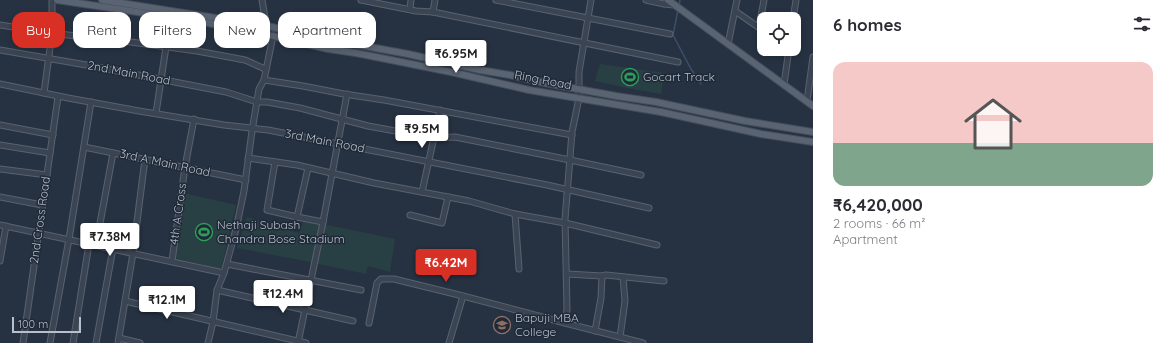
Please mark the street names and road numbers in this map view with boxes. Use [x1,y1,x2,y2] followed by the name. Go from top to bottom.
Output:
[86,57,172,88] street label: 2nd Main Road
[513,67,573,92] street label: Ring Road
[284,125,366,156] street label: 3rd Main Road
[119,146,212,179] street label: 3rd A Main Road
[26,175,53,264] street label: 2nd Cross Road
[166,182,189,246] street label: 4th A Cross

